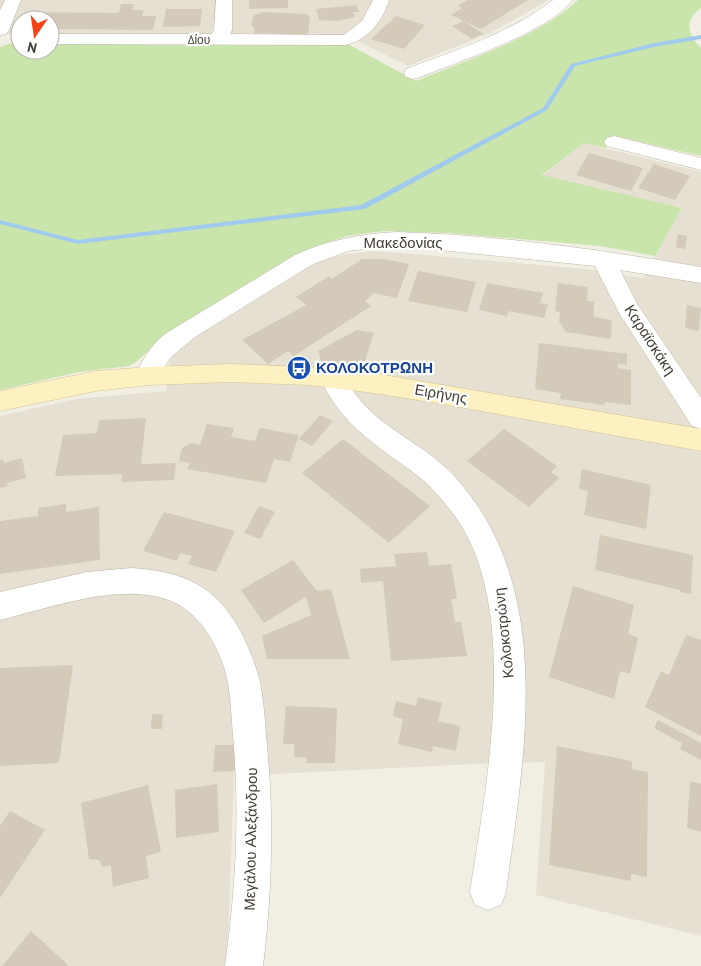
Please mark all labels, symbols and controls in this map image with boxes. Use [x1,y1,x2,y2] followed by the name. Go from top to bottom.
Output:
[10,10,60,60] north arrow
[188,32,210,47] street label: Δίου
[26,38,39,57] text: N
[364,233,442,252] street label: Μακεδονίας
[621,301,680,379] street label: Καραϊσκάκη
[286,355,312,381] bus stop icon: ΚΟΛΟΚΟΤΡΩΝΗ
[316,358,433,377] place label: ΚΟΛΟΚΟΤΡΩΝΗ
[413,380,469,407] street label: Ειρήνης
[489,587,518,679] street label: Κολοκοτρώνη
[240,767,261,911] street label: Μεγάλου Αλεξάνδρου

